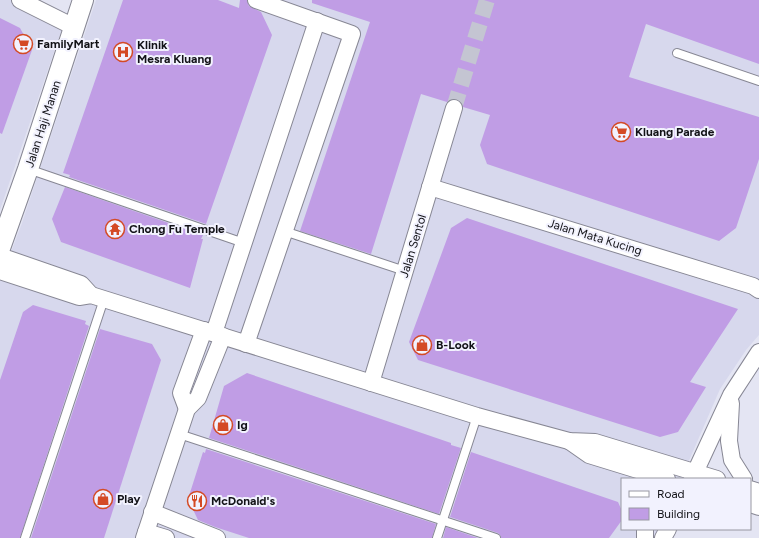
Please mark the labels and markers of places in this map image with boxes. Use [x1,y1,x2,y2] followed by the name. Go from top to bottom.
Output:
[12,33,34,55] supermarket icon: FamilyMart
[37,37,100,51] place label: FamilyMart
[137,38,212,66] place label: Klinik Mesra Kluang
[112,41,134,63] hospital icon: Klinik Mesra Kluang
[610,121,632,143] supermarket icon: Kluang Parade
[635,125,715,139] place label: Kluang Parade
[104,218,126,240] temple icon: Chong Fu Temple
[129,222,225,236] place label: Chong Fu Temple
[411,334,433,356] shop icon: B-Look
[436,338,476,352] place label: B-Look
[212,414,234,436] shop icon: Ig
[237,418,248,432] place label: Ig
[92,488,114,510] shop icon: Play
[186,490,208,512] restaurant icon: McDonald's
[117,492,140,506] place label: Play
[211,494,275,508] place label: McDonald's

